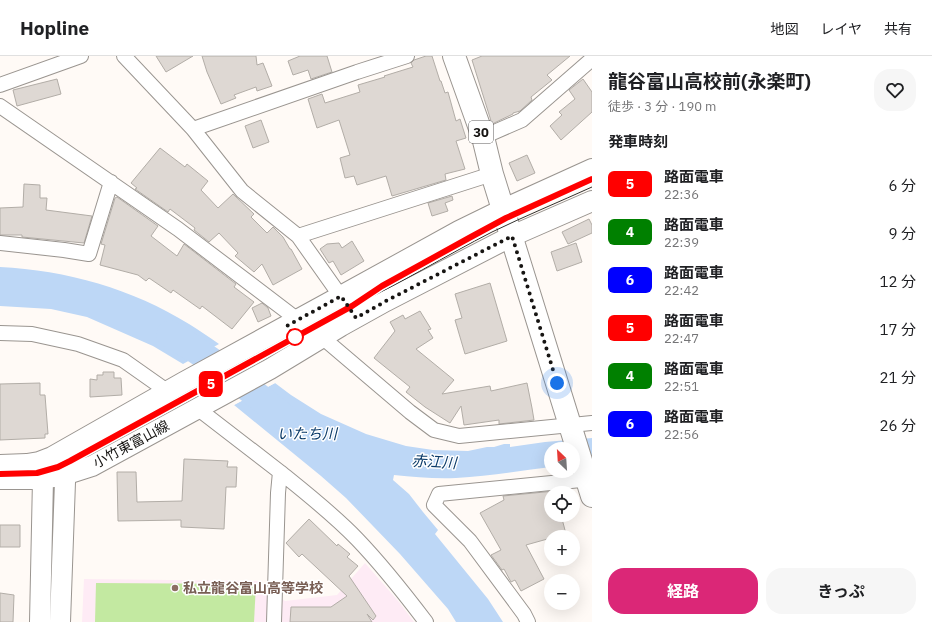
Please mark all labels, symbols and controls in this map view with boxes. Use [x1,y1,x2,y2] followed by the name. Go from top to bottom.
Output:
[20,16,89,40] text: Hopline
[770,20,798,38] text: 地図
[820,20,862,38] text: レイヤ
[884,20,912,38] text: 共有
[608,69,811,93] text: 龍谷富山高校前(永楽町)
[874,69,916,111] button: heart
[608,98,716,115] text: 徒歩 · 3 分 · 190 m
[469,121,493,143] road number: 30
[608,132,668,151] text: 発車時刻
[664,167,724,186] text: 路面電車
[626,175,634,193] text: 5
[888,176,916,195] text: 6 分
[664,186,699,203] text: 22:36
[664,215,724,234] text: 路面電車
[626,223,634,241] text: 4
[888,224,916,243] text: 9 分
[664,234,699,251] text: 22:39
[664,263,724,282] text: 路面電車
[626,271,634,289] text: 6
[879,272,916,291] text: 12 分
[664,282,699,299] text: 22:42
[664,311,724,330] text: 路面電車
[626,319,634,337] text: 5
[879,320,916,339] text: 17 分
[286,328,304,346] unlabelled marker
[664,330,699,347] text: 22:47
[664,359,724,378] text: 路面電車
[626,367,634,385] text: 4
[879,368,916,387] text: 21 分
[198,371,224,397] line badge: 5
[547,373,567,393] your location
[207,375,215,393] text: 5
[664,378,699,395] text: 22:51
[664,407,724,426] text: 路面電車
[626,415,634,433] text: 6
[90,416,172,472] street label: 小竹東富山線
[879,416,916,435] text: 26 分
[277,424,339,443] water label: いたち川
[664,426,699,443] text: 22:56
[544,442,580,478] north arrow
[544,442,580,610] map controls
[411,451,459,472] water label: 赤江川
[544,486,580,522] button: locate
[544,530,580,566] button: +
[608,568,758,614] button: 経路
[766,568,916,614] button: きっぷ
[544,574,580,610] button: −
[183,579,323,597] place label: 私立龍谷富山高等学校
[170,583,180,593] marker: 私立龍谷富山高等学校

